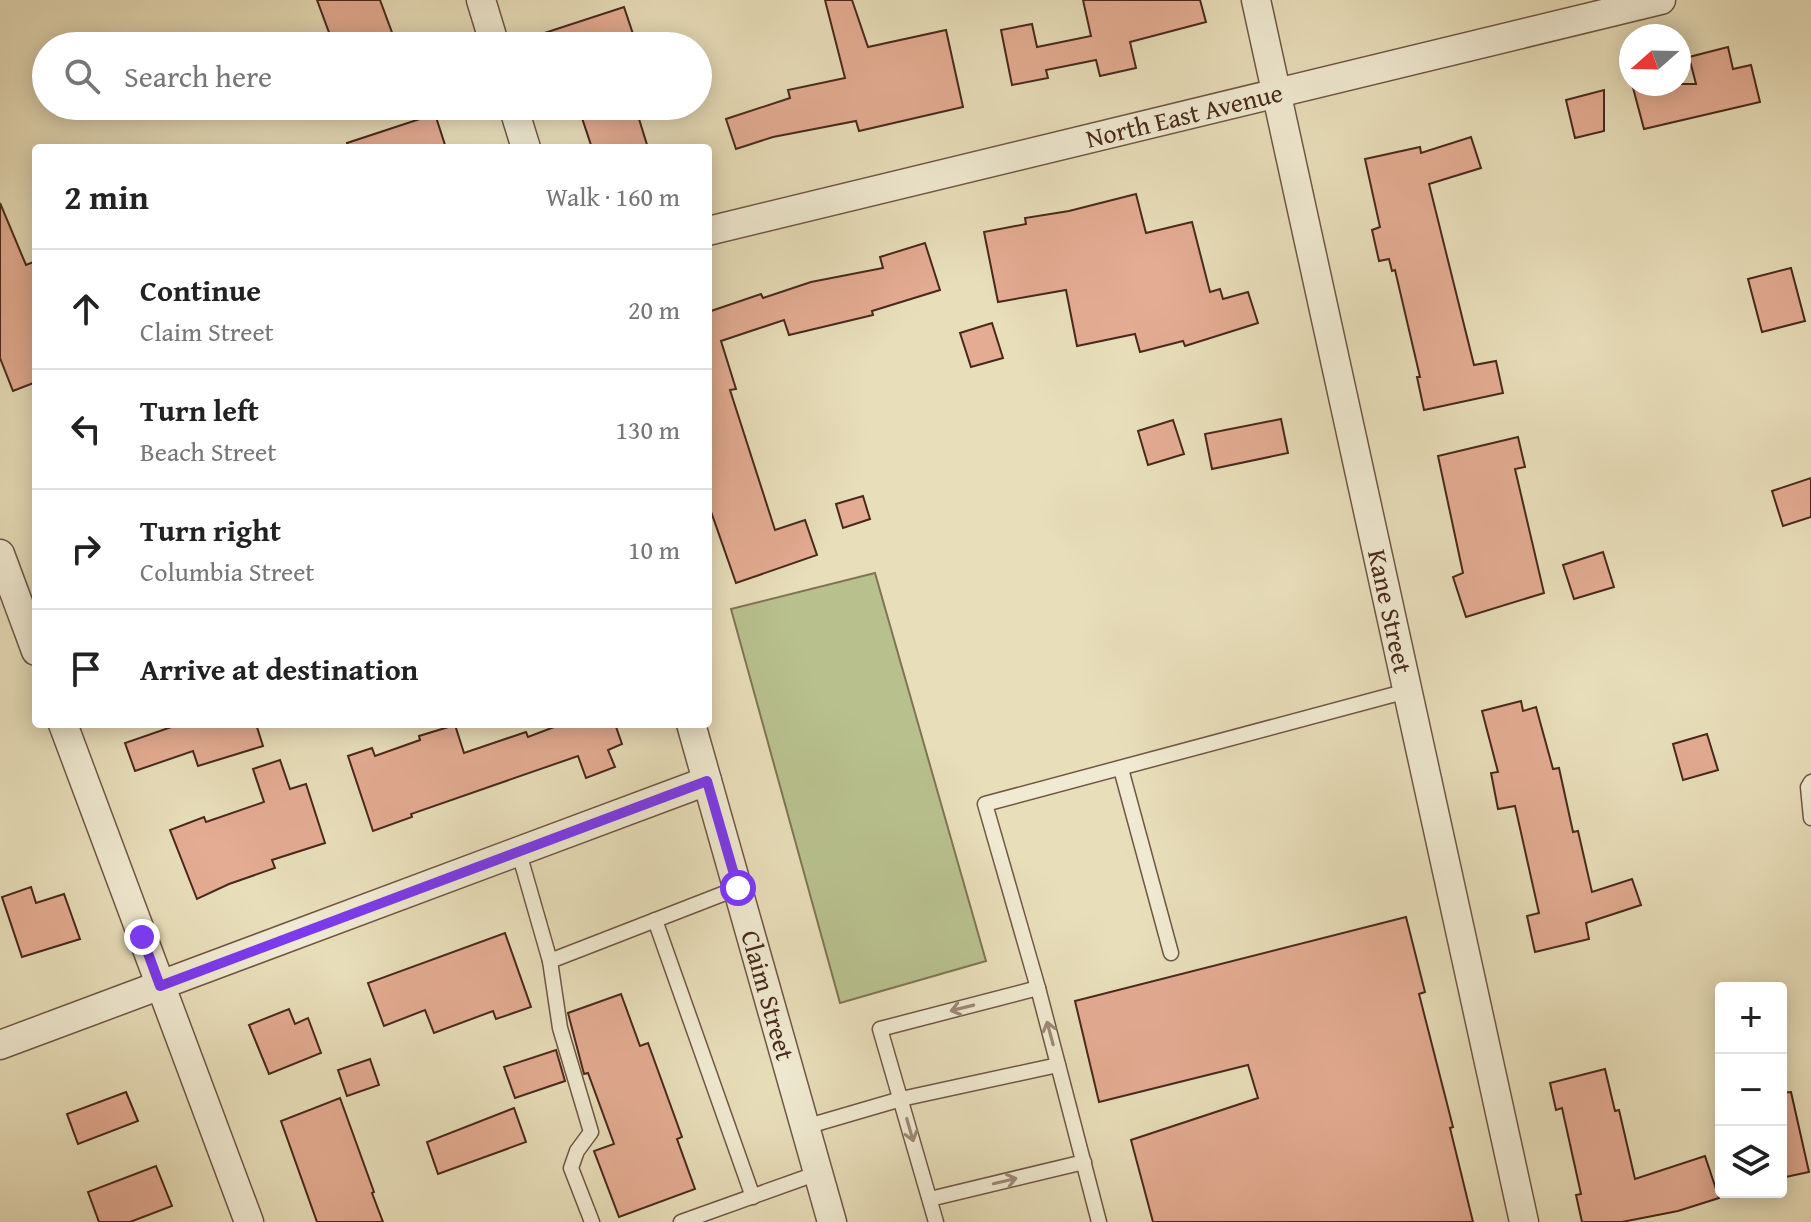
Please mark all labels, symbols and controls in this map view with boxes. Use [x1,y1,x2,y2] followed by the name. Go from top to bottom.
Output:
[1619,24,1691,96] north arrow
[32,32,712,120] search box
[60,54,104,98] icon: search
[124,54,272,98] text: Search here
[1082,72,1286,158] street label: North East Avenue
[64,172,149,221] text: 2 min
[546,177,680,216] text: Walk · 160 m
[140,268,261,312] text: Continue
[64,287,108,331] icon: ahead
[628,290,680,329] text: 20 m
[140,312,274,351] text: Claim Street
[140,388,259,432] text: Turn left
[64,407,108,451] icon: left
[615,410,680,449] text: 130 m
[140,432,276,471] text: Beach Street
[140,508,281,552] text: Turn right
[64,527,108,571] icon: right
[628,530,680,569] text: 10 m
[1358,546,1423,677] street label: Kane Street
[140,552,315,591] text: Columbia Street
[64,647,108,691] icon: arrive
[140,647,418,691] text: Arrive at destination
[720,870,756,906] route start
[124,919,160,955] route end
[731,925,805,1065] street label: Claim Street
[1715,982,1787,1198] map controls
[1715,982,1787,1054] button: +
[950,1001,976,1016] one-way arrow
[1041,1020,1056,1046] one-way arrow
[1715,1054,1787,1126] button: −
[903,1117,918,1143] one-way arrow
[1715,1126,1787,1198] button: layers
[992,1173,1018,1188] one-way arrow

